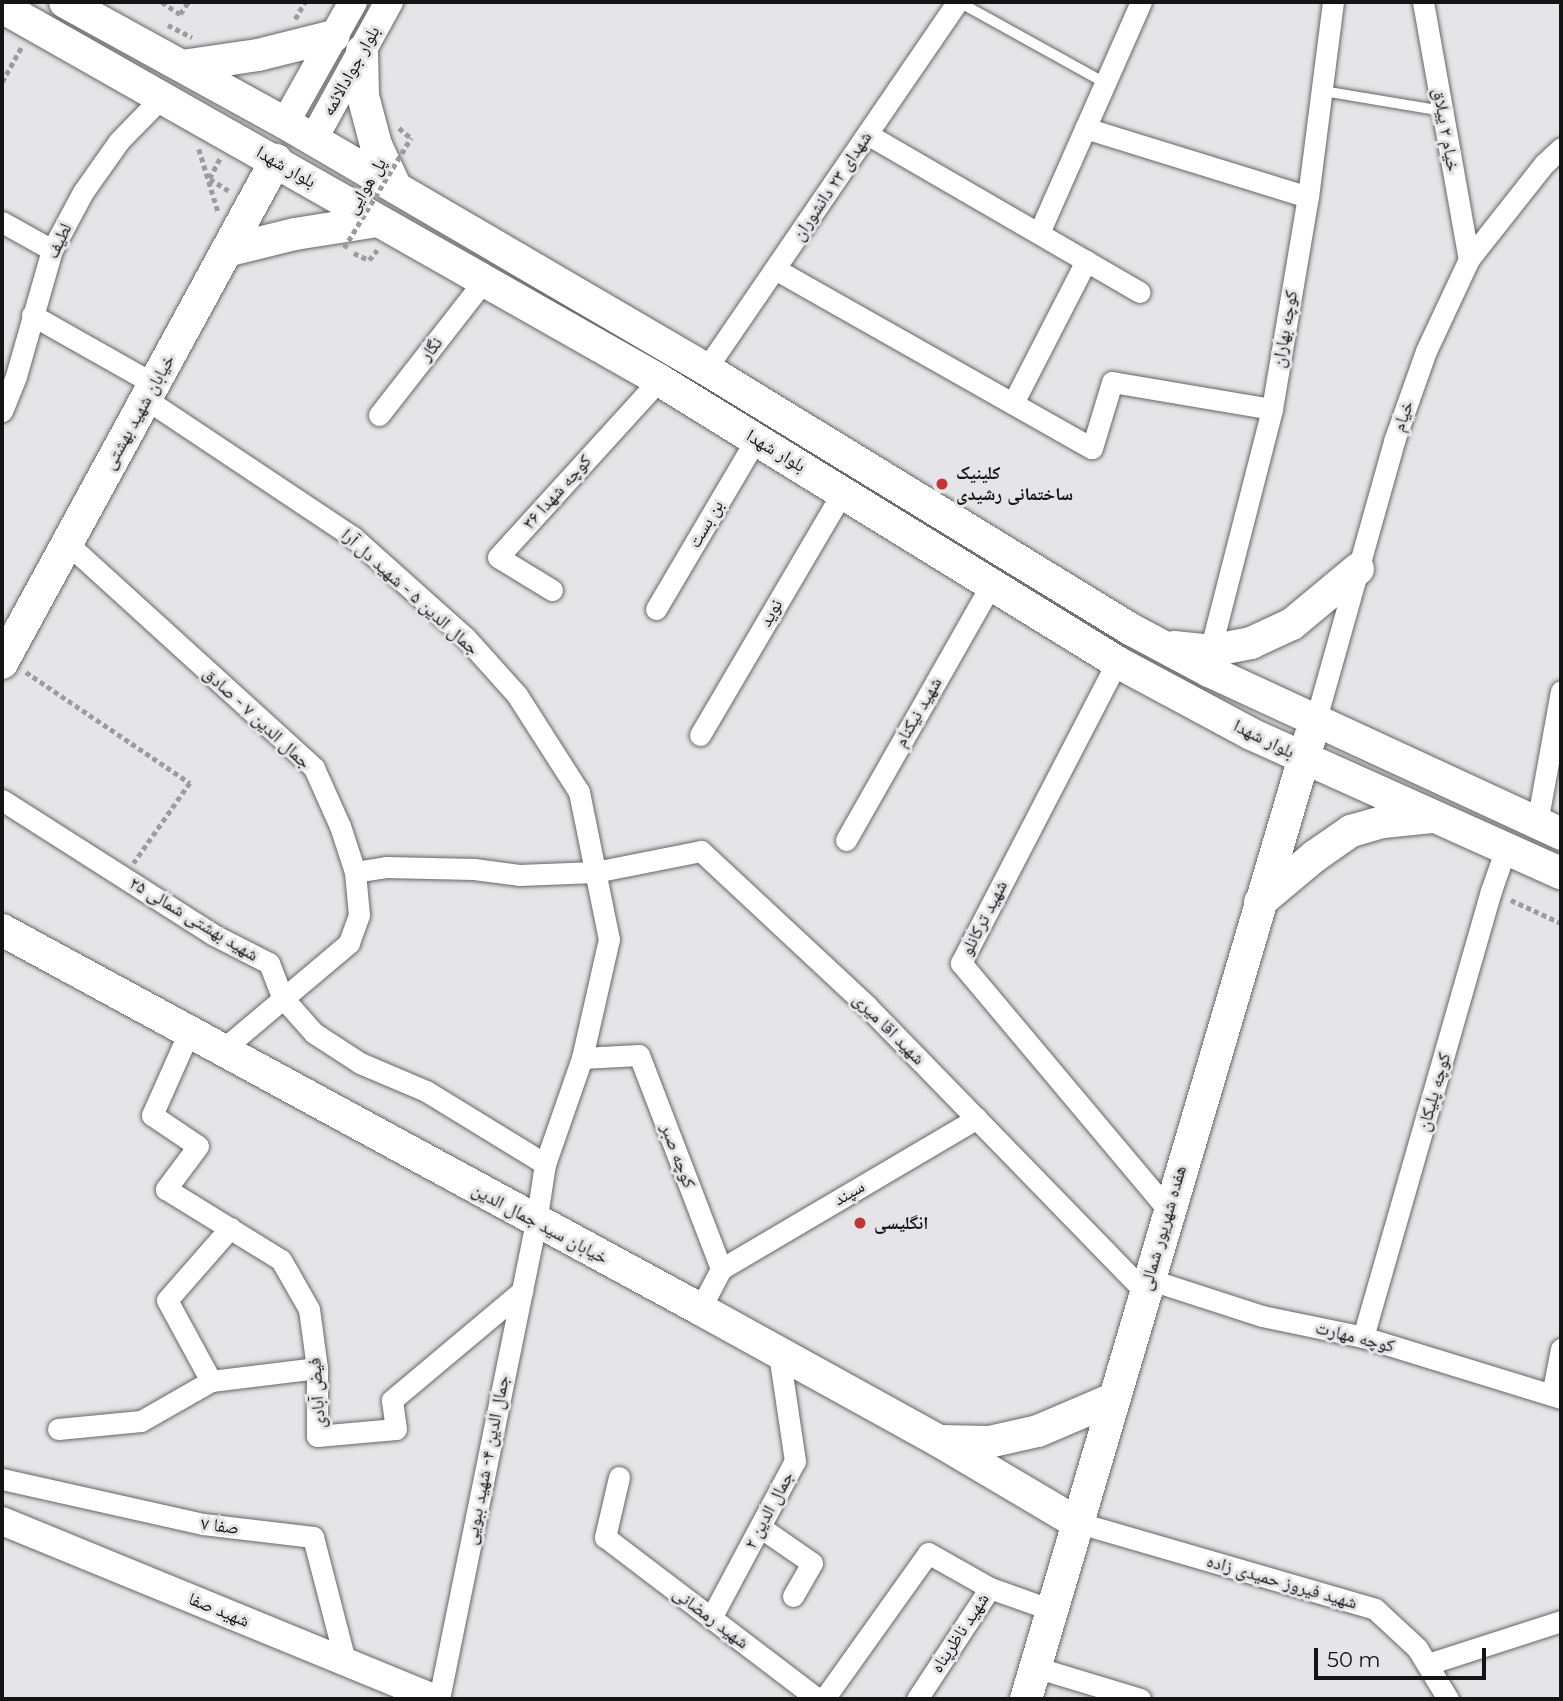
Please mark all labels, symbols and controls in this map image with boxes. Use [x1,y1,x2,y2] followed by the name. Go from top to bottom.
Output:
[317,22,385,120] street label: بلوار جوادالائمه
[1428,87,1464,173] street label: خیام ۲ ییلاق
[788,127,876,245] street label: شهدای ۲۳ دانشوران
[252,141,320,193] street label: بلوار شهدا
[341,154,391,218] street label: پل هوایی
[42,220,76,262] street label: لطیف
[1268,289,1302,369] street label: کوچه بهاران
[415,333,447,365] street label: نگار
[98,351,180,473] street label: خیابان شهید بهشتی
[1388,398,1418,434] street label: خیام
[742,425,810,477] street label: بلوار شهدا
[518,450,596,534] street label: کوچه شهدا ۳۶
[956,463,1073,505] place label: کلینیک ساختمانی رشیدی
[934,476,950,492] marker: کلینیک ساختمانی رشیدی
[684,496,728,552] street label: بن بست
[337,524,483,660] street label: جمال الدین ۵ - شهید دل آرا
[755,595,787,631] street label: نوید
[199,663,315,773] street label: جمال الدین ۷ - صادق
[889,673,947,751] street label: شهید نیکنام
[1230,715,1298,763] street label: بلوار شهدا
[126,872,262,966] street label: ۲۵ شهید بهشتی شمالی
[956,877,1012,959] street label: شهید ترکانلو
[849,989,929,1069] street label: شهید اقا میری
[1413,1050,1455,1134] street label: کوچه پلیکان
[656,1121,700,1191] street label: کوچه صبر
[1135,1163,1191,1293] street label: هفده شهریور شمالی
[830,1176,868,1210] street label: سپند
[468,1179,612,1269] street label: خیابان سید جمال الدین
[874,1212,928,1234] place label: انگلیسی
[852,1215,868,1231] marker: انگلیسی
[1313,1317,1397,1357] street label: کوچه مهارت
[304,1357,330,1429] street label: فیض آبادی
[460,1373,514,1547] street label: جمال الدین ۴- شهید ببویی
[740,1467,798,1553] street label: جمال الدین ۲
[200,1513,240,1539] street label: صفا ۷
[1204,1550,1360,1614] street label: شهید فیروز حمیدی زاده
[669,1582,753,1654] street label: شهید رمضانی
[185,1588,253,1632] street label: شهید صفا
[926,1589,994,1677] street label: شهید ناظرپناه
[1318,1634,1490,1678] scale bar
[1327,1647,1381,1672] text: 50 m

